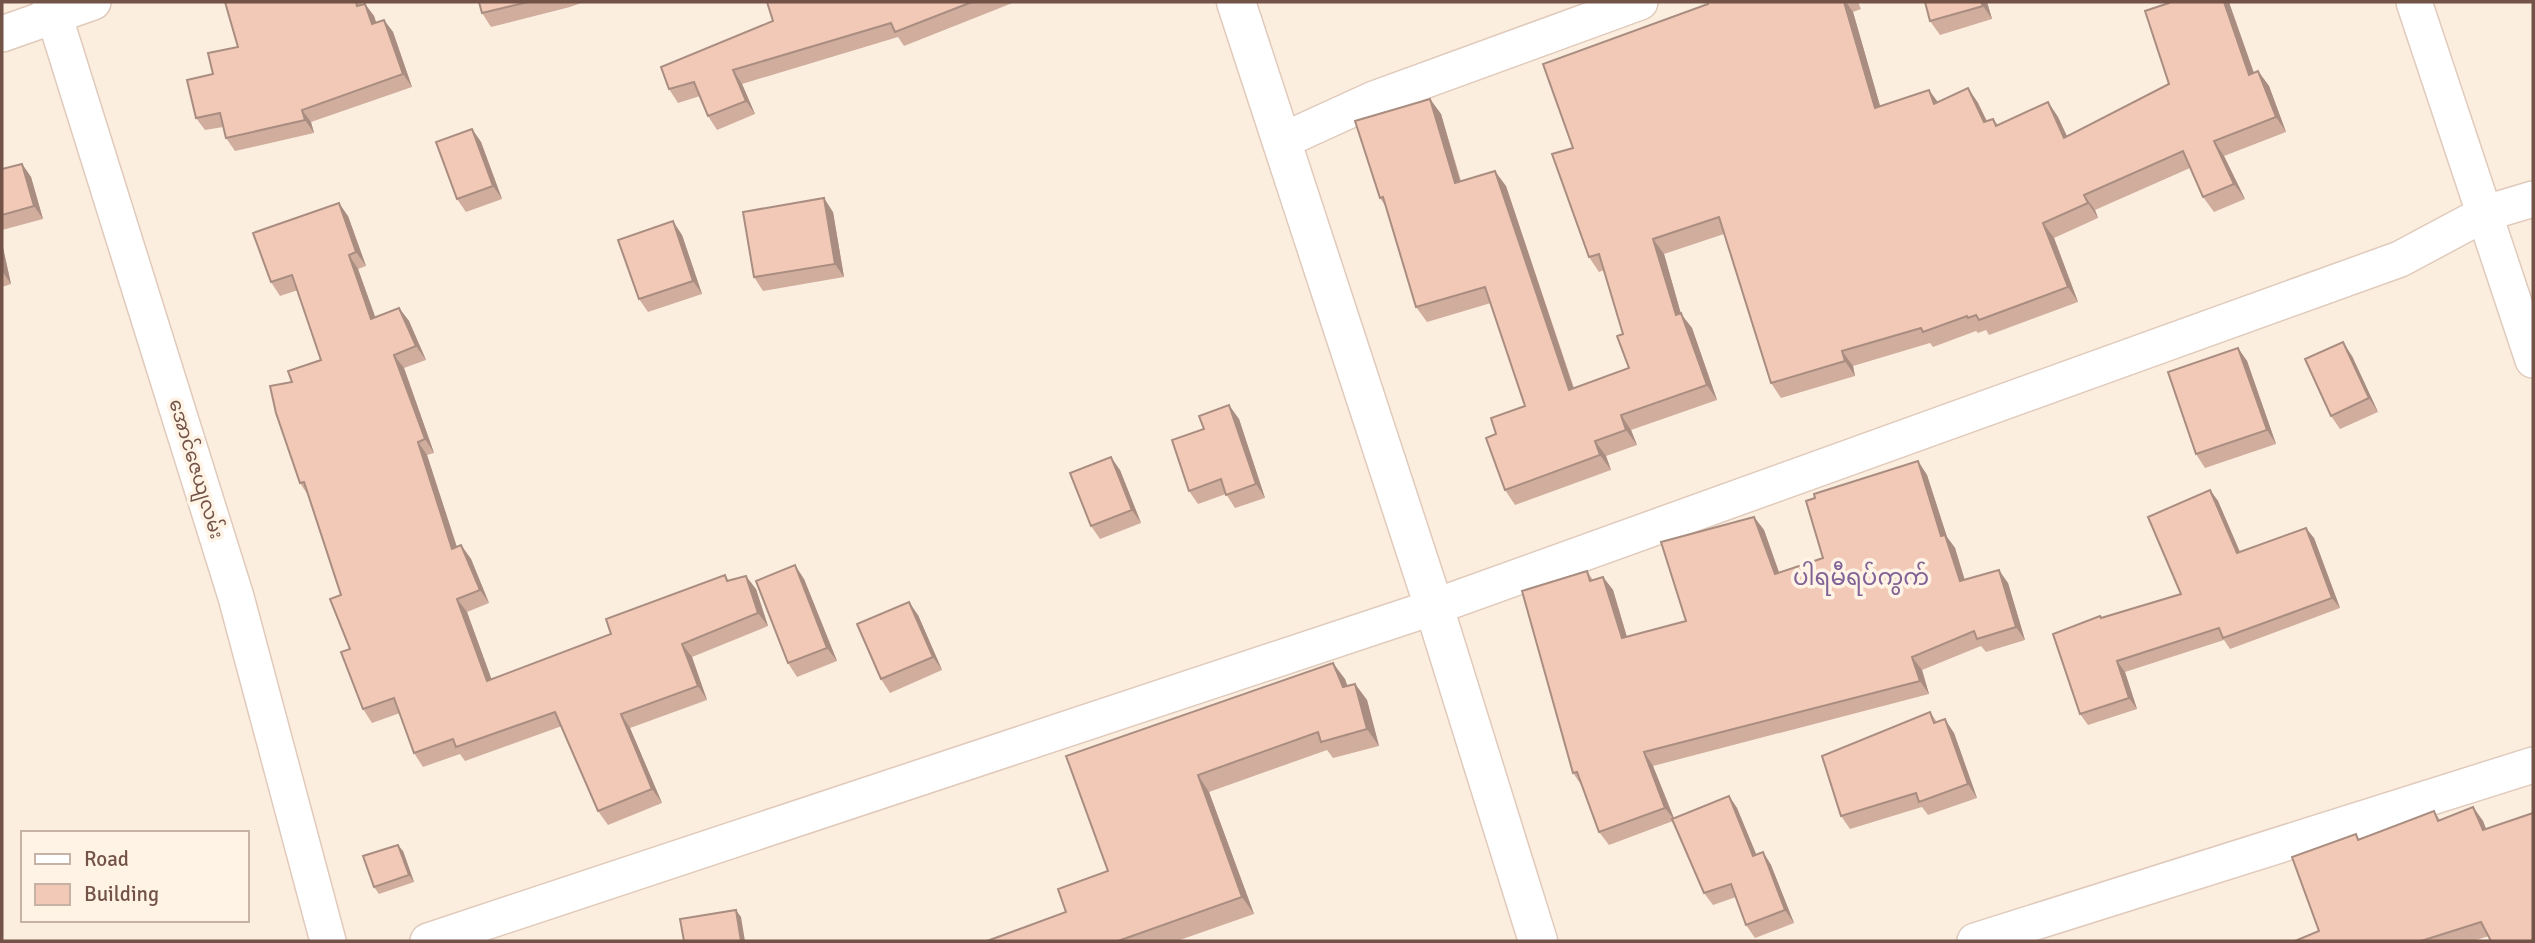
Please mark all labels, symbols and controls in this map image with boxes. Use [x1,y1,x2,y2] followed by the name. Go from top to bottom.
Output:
[160,395,232,543] street label: အောင်ဇေယျလမ်း
[1793,561,1929,596] district label: ပါရမီရပ်ကွက်
[21,831,248,922] legend
[84,846,129,872] text: Road
[84,881,159,907] text: Building

